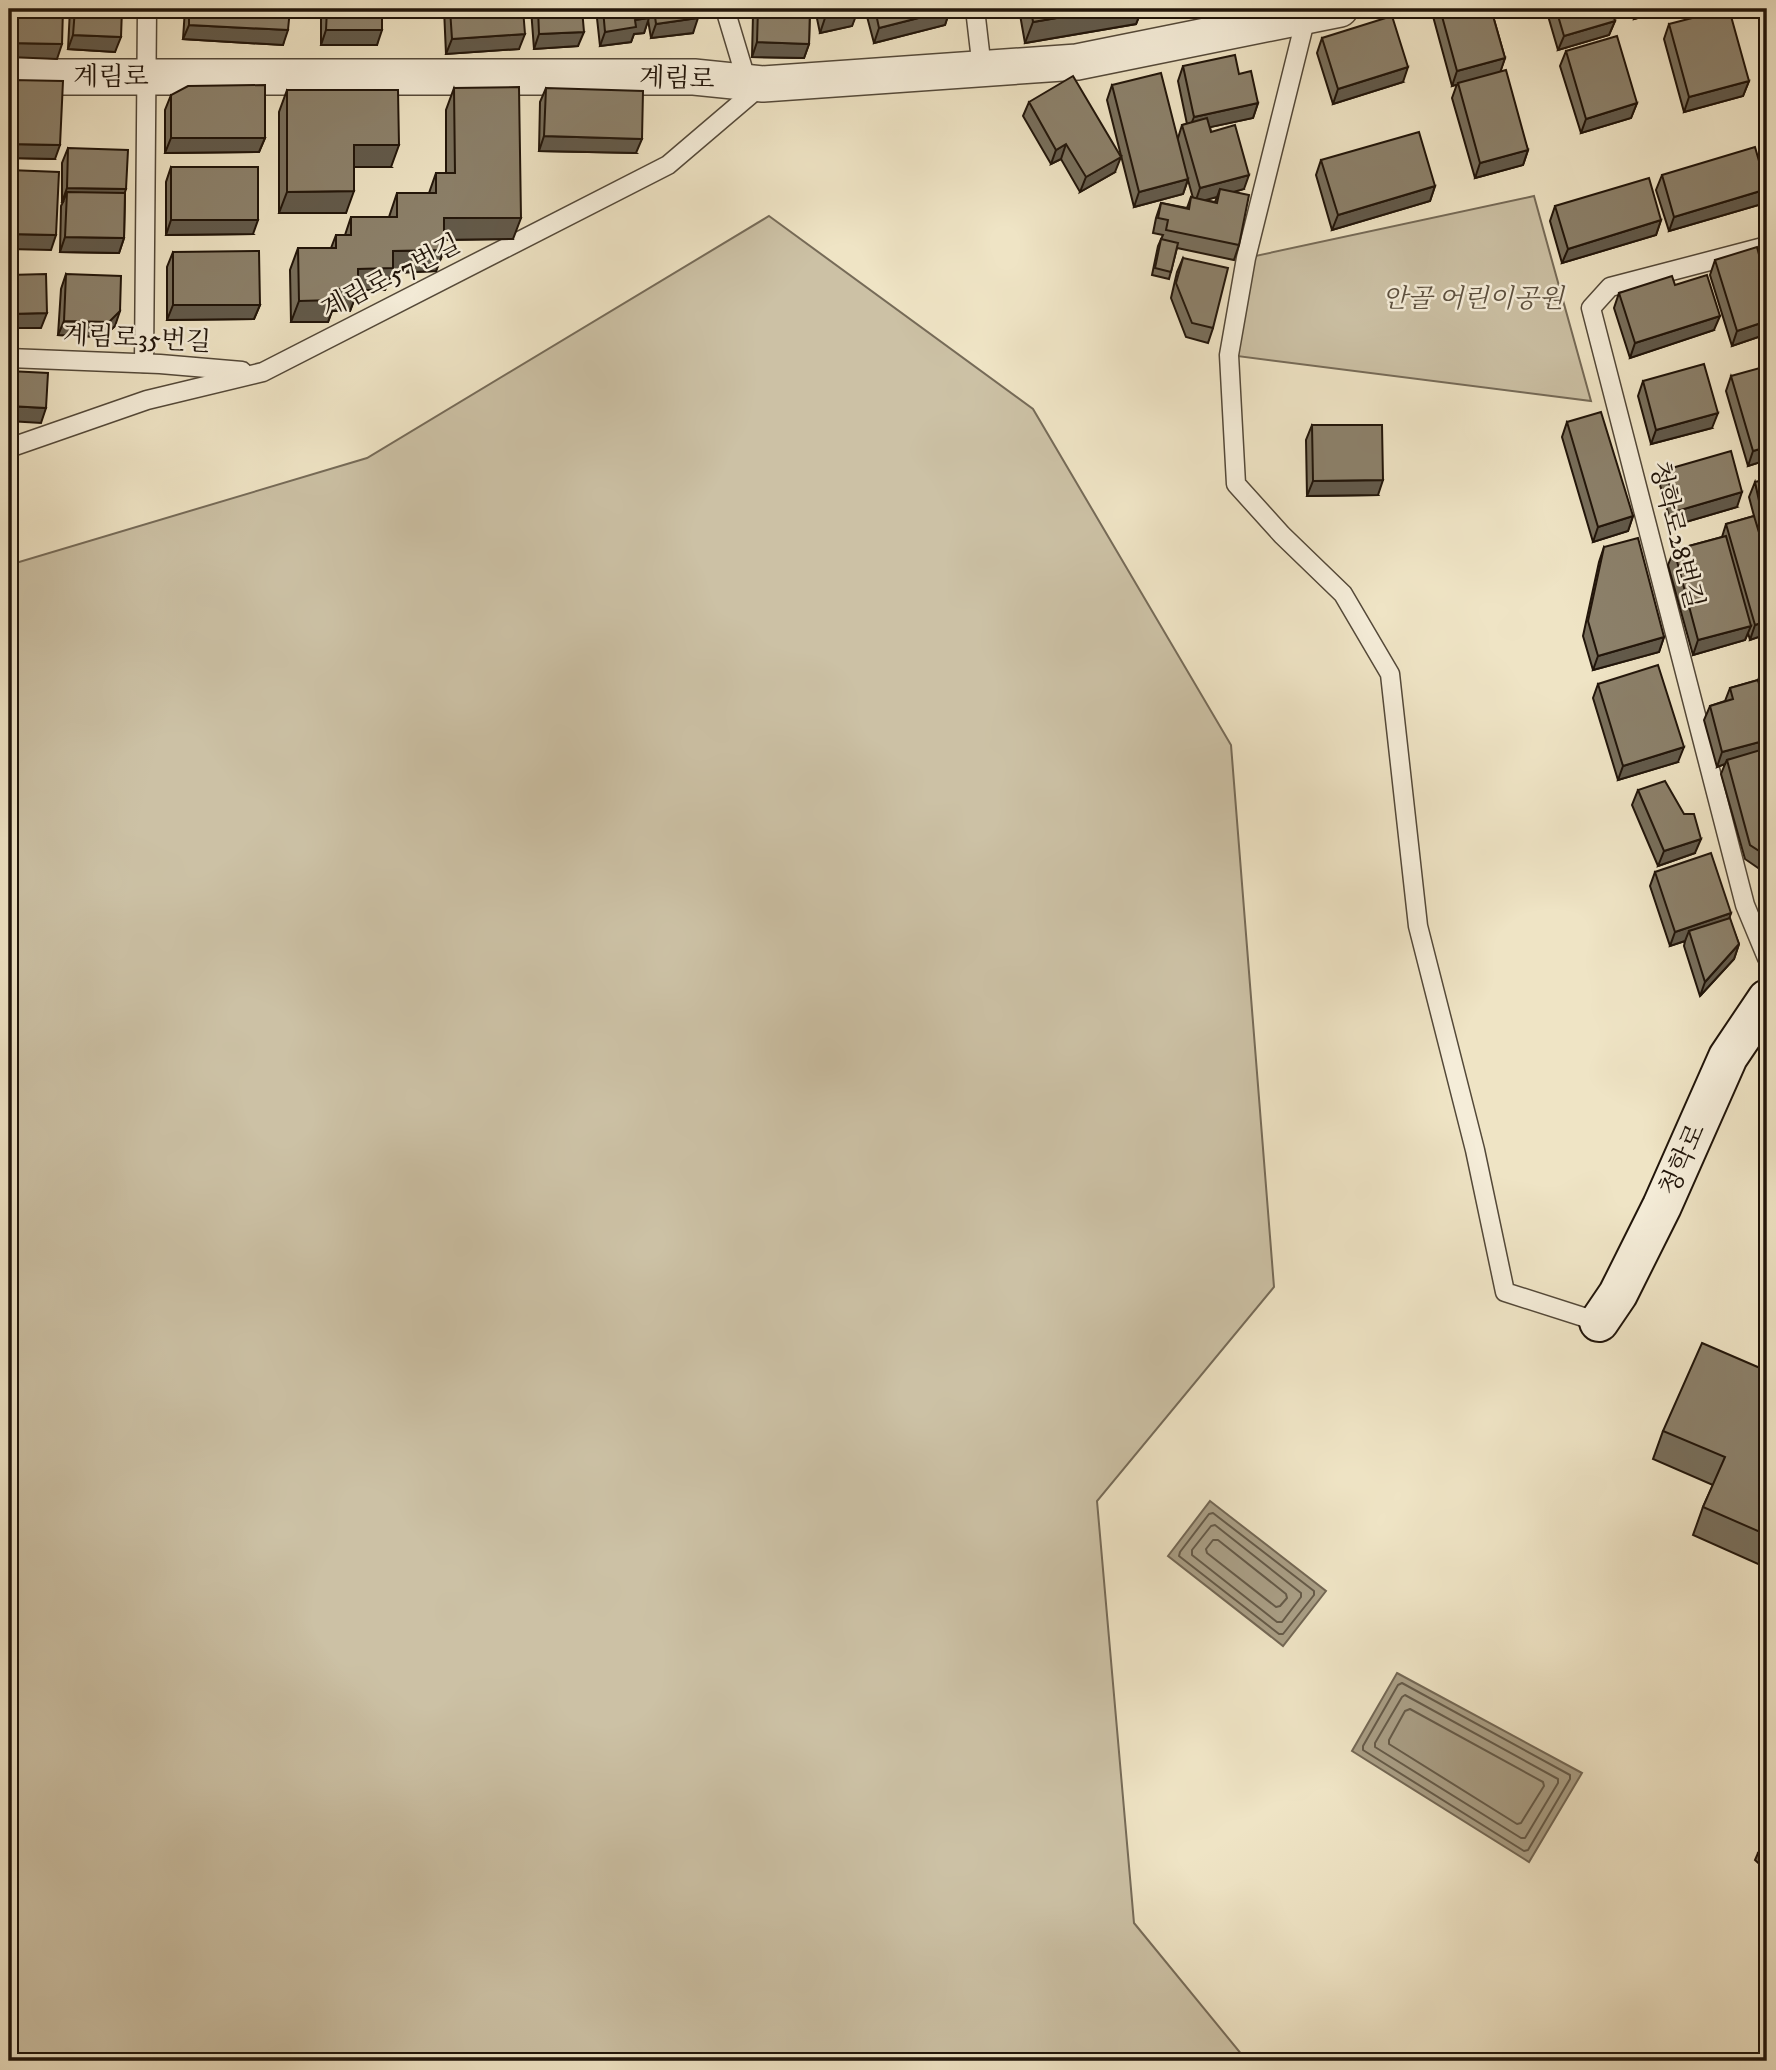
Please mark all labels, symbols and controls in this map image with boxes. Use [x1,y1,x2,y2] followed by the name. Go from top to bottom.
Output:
[73,61,149,94] street label: 계림로
[639,61,715,97] street label: 계림로
[316,228,466,326] street label: 계림로57번길
[1382,283,1566,316] park label: 안골 어린이공원
[62,319,212,359] street label: 계림로35번길
[1642,458,1710,612] street label: 청학로28번길
[1653,1119,1713,1201] street label: 청학로

